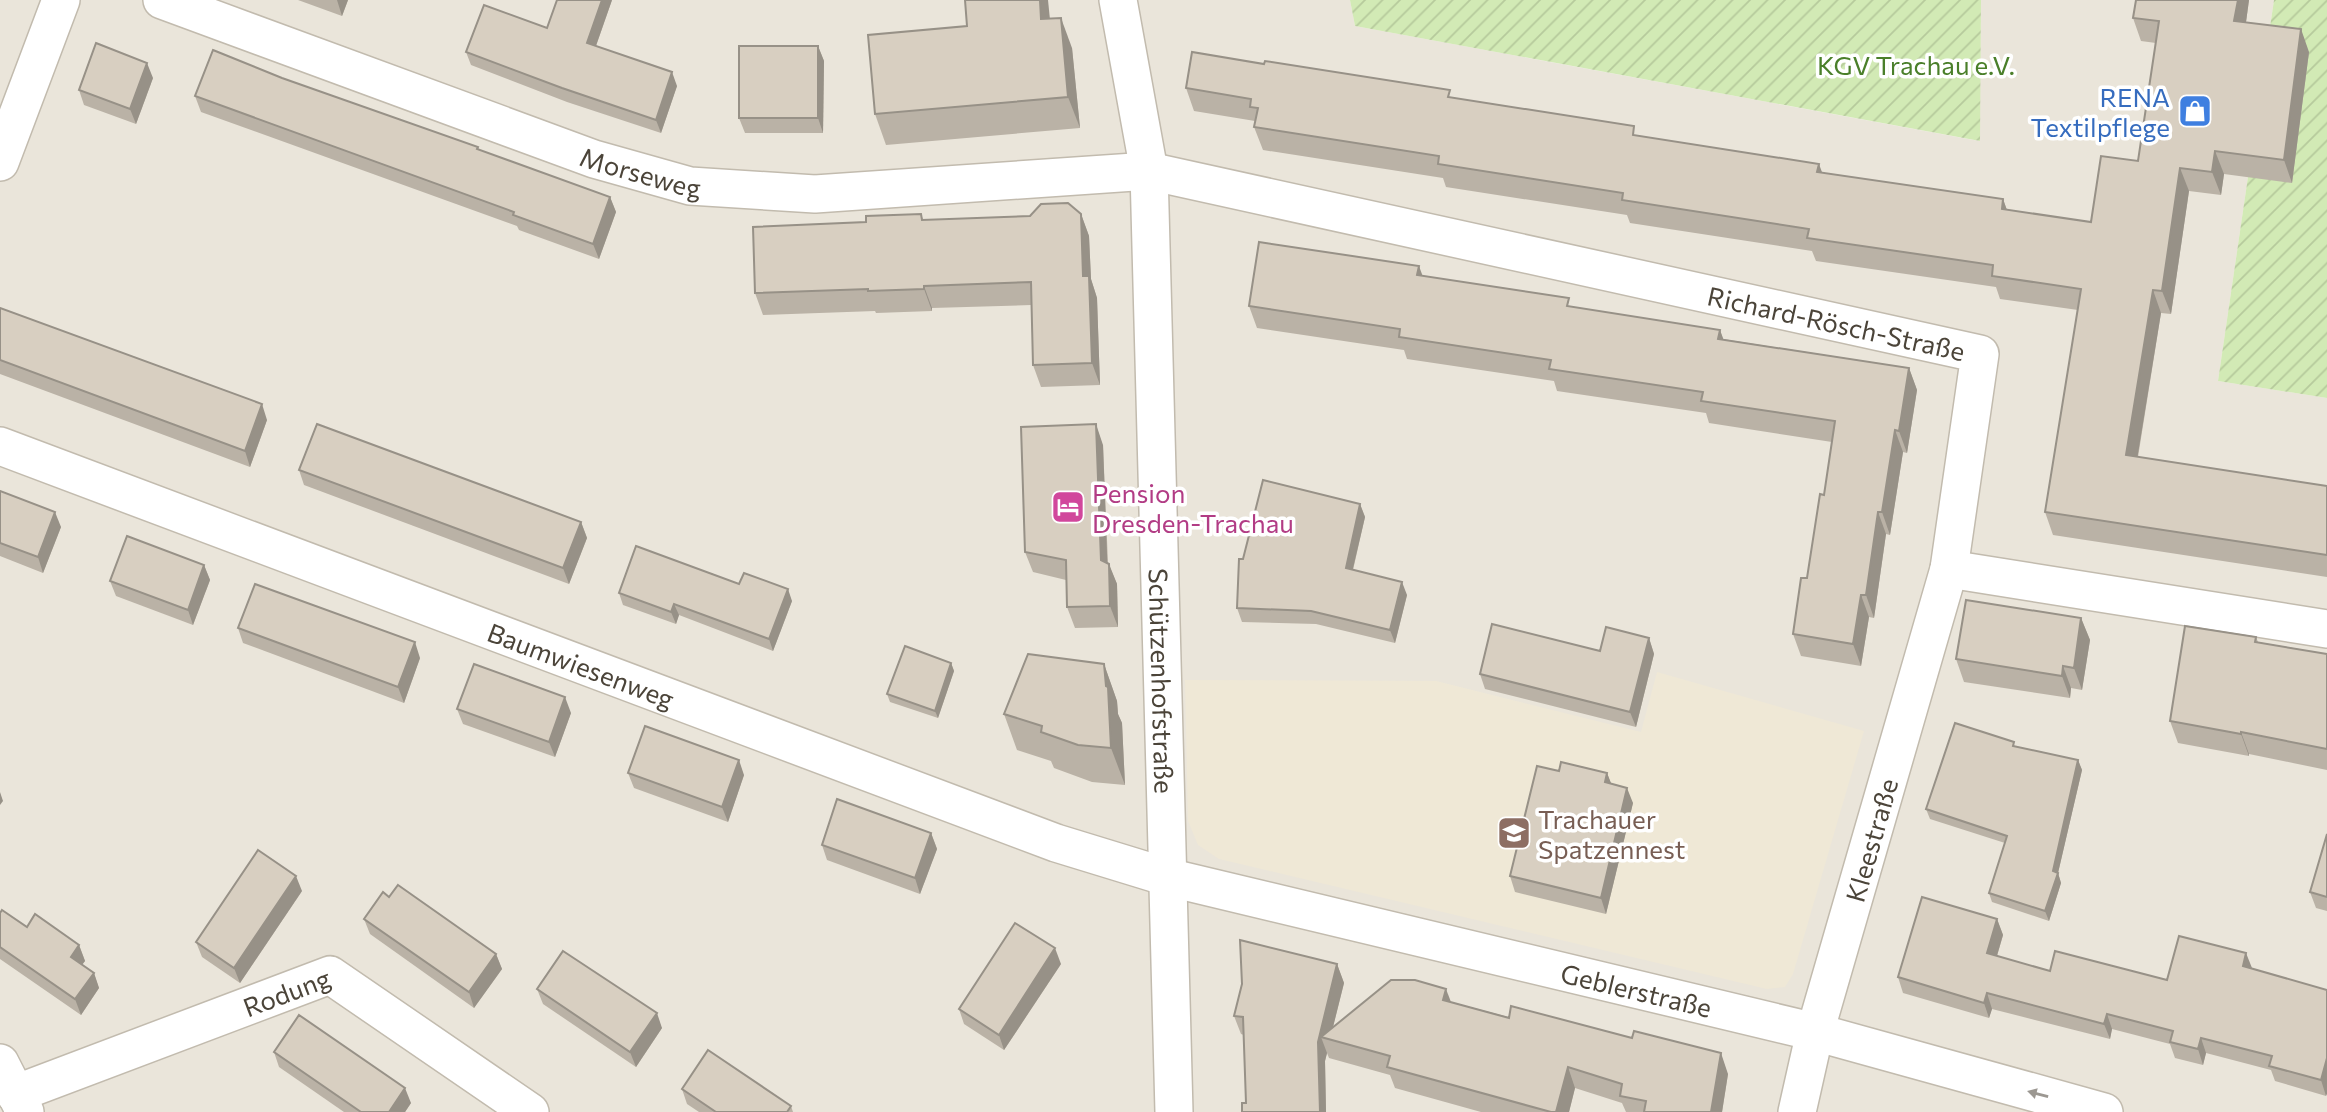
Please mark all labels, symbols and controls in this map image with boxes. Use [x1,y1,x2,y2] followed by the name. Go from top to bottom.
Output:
[1817,49,2015,80] park label: KGV Trachau e.V.
[2031,81,2170,142] place label: RENA Textilpflege
[2176,92,2214,130] shop icon: RENA Textilpflege
[576,140,702,202] street label: Morseweg
[1705,279,1968,366] street label: Richard-Rösch-Straße
[1092,477,1294,538] place label: Pension Dresden-Trachau
[1049,488,1087,526] hotel icon: Pension Dresden-Trachau
[1144,568,1181,794] street label: Schützenhofstraße
[484,615,679,714] street label: Baumwiesenweg
[1839,775,1903,905] street label: Kleestraße
[1538,803,1685,864] place label: Trachauer Spatzennest
[1495,814,1533,852] school or university icon: Trachauer Spatzennest
[1558,956,1715,1022] street label: Geblerstraße
[238,961,334,1022] street label: Rodung
[2027,1088,2048,1098] one-way arrow

